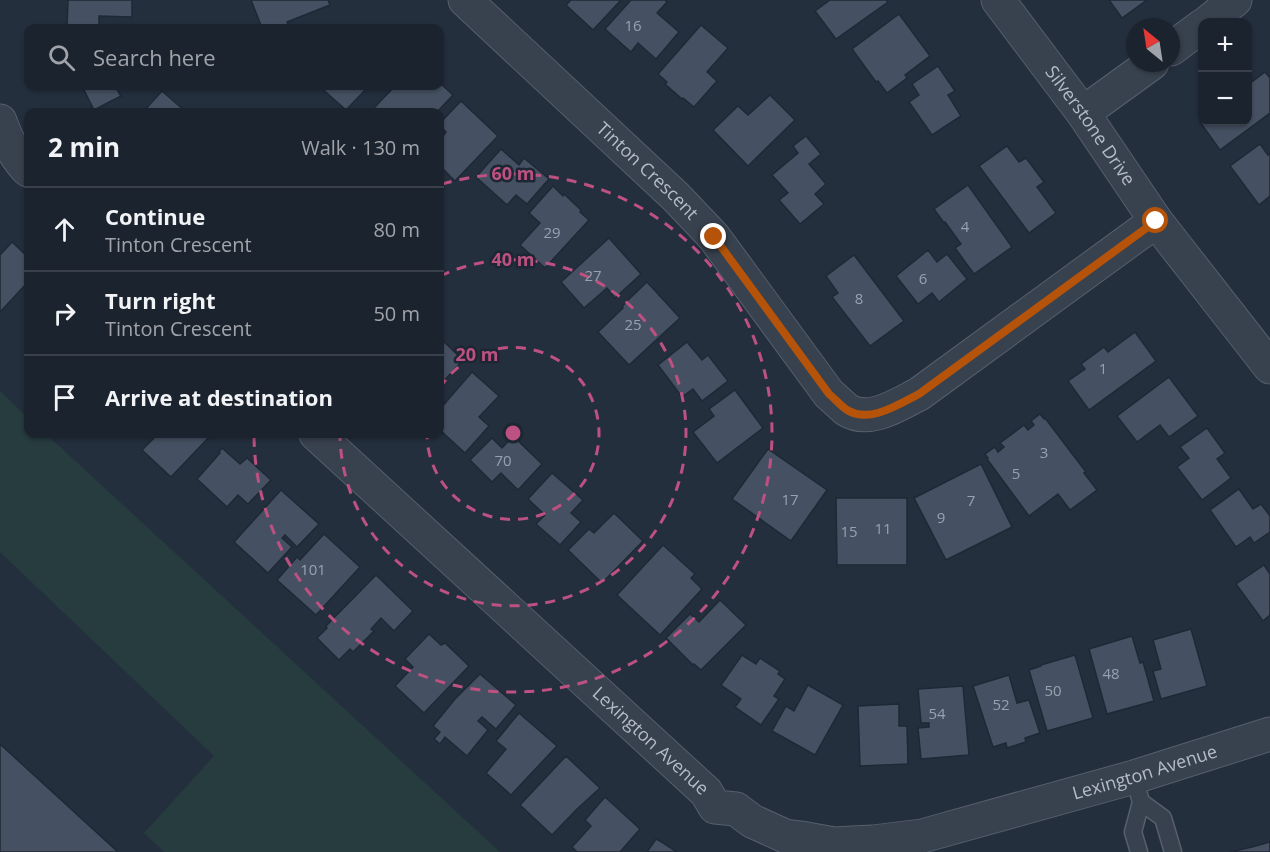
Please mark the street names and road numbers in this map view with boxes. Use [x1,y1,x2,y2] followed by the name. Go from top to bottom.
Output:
[1041,60,1141,190] street label: Silverstone Drive
[592,116,704,224] street label: Tinton Crescent
[588,681,714,800] street label: Lexington Avenue
[1069,738,1220,805] street label: Lexington Avenue

